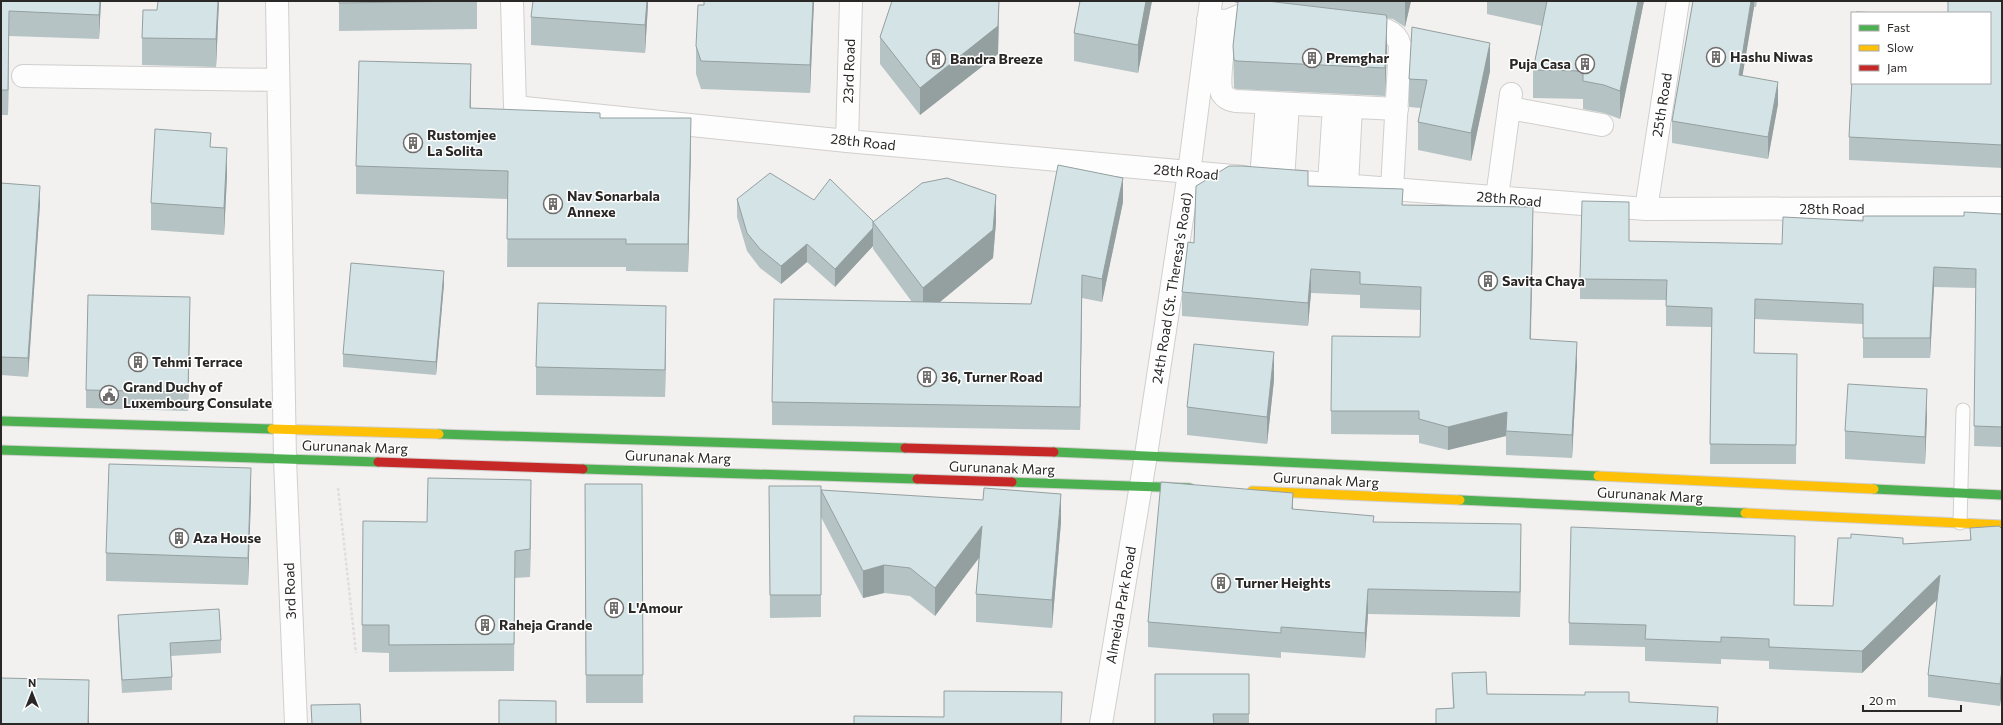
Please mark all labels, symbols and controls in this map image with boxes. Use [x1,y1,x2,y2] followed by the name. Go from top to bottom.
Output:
[1851,12,1991,84] legend
[1887,20,1910,34] text: Fast
[839,38,858,104] street label: 23rd Road
[1887,40,1914,54] text: Slow
[1705,46,1727,68] building icon: Hashu Niwas
[1301,47,1323,69] building icon: Premghar
[925,48,947,70] building icon: Bandra Breeze
[1730,48,1813,65] place label: Hashu Niwas
[1326,49,1389,66] place label: Premghar
[950,50,1043,67] place label: Bandra Breeze
[1574,53,1596,75] building icon: Puja Casa
[1509,55,1571,72] place label: Puja Casa
[1887,60,1907,75] text: Jam
[1648,72,1675,138] street label: 25th Road
[427,126,496,159] place label: Rustomjee La Solita
[830,130,896,153] street label: 28th Road
[402,132,424,154] building icon: Rustomjee La Solita
[1153,160,1219,183] street label: 28th Road
[567,187,660,220] place label: Nav Sonarbala Annexe
[1476,187,1542,210] street label: 28th Road
[1148,191,1195,385] street label: 24th Road (St. Theresa's Road)
[542,193,564,215] building icon: Nav Sonarbala Annexe
[1799,200,1865,217] street label: 28th Road
[1477,270,1499,292] building icon: Savita Chaya
[1502,272,1585,289] place label: Savita Chaya
[127,351,149,373] building icon: Tehmi Terrace
[152,353,243,370] place label: Tehmi Terrace
[916,366,938,388] building icon: 36, Turner Road
[941,368,1043,385] place label: 36, Turner Road
[123,378,272,411] place label: Grand Duchy of Luxembourg Consulate
[98,384,120,406] public building icon: Grand Duchy of Luxembourg Consulate
[302,436,409,457] street label: Gurunanak Marg
[625,446,732,467] street label: Gurunanak Marg
[949,457,1056,478] street label: Gurunanak Marg
[1273,468,1380,491] street label: Gurunanak Marg
[1597,483,1704,506] street label: Gurunanak Marg
[168,527,190,549] building icon: Aza House
[193,529,261,546] place label: Aza House
[1102,545,1139,665] street label: Almeida Park Road
[280,562,299,620] street label: 3rd Road
[1210,572,1232,594] building icon: Turner Heights
[1235,574,1331,591] place label: Turner Heights
[603,597,625,619] building icon: L'Amour
[628,599,683,616] place label: L'Amour
[474,614,496,636] building icon: Raheja Grande
[499,616,592,633] place label: Raheja Grande
[12,673,52,713] north arrow
[28,676,36,689] text: N
[1863,687,1961,713] scale bar
[1869,693,1896,707] text: 20 m

